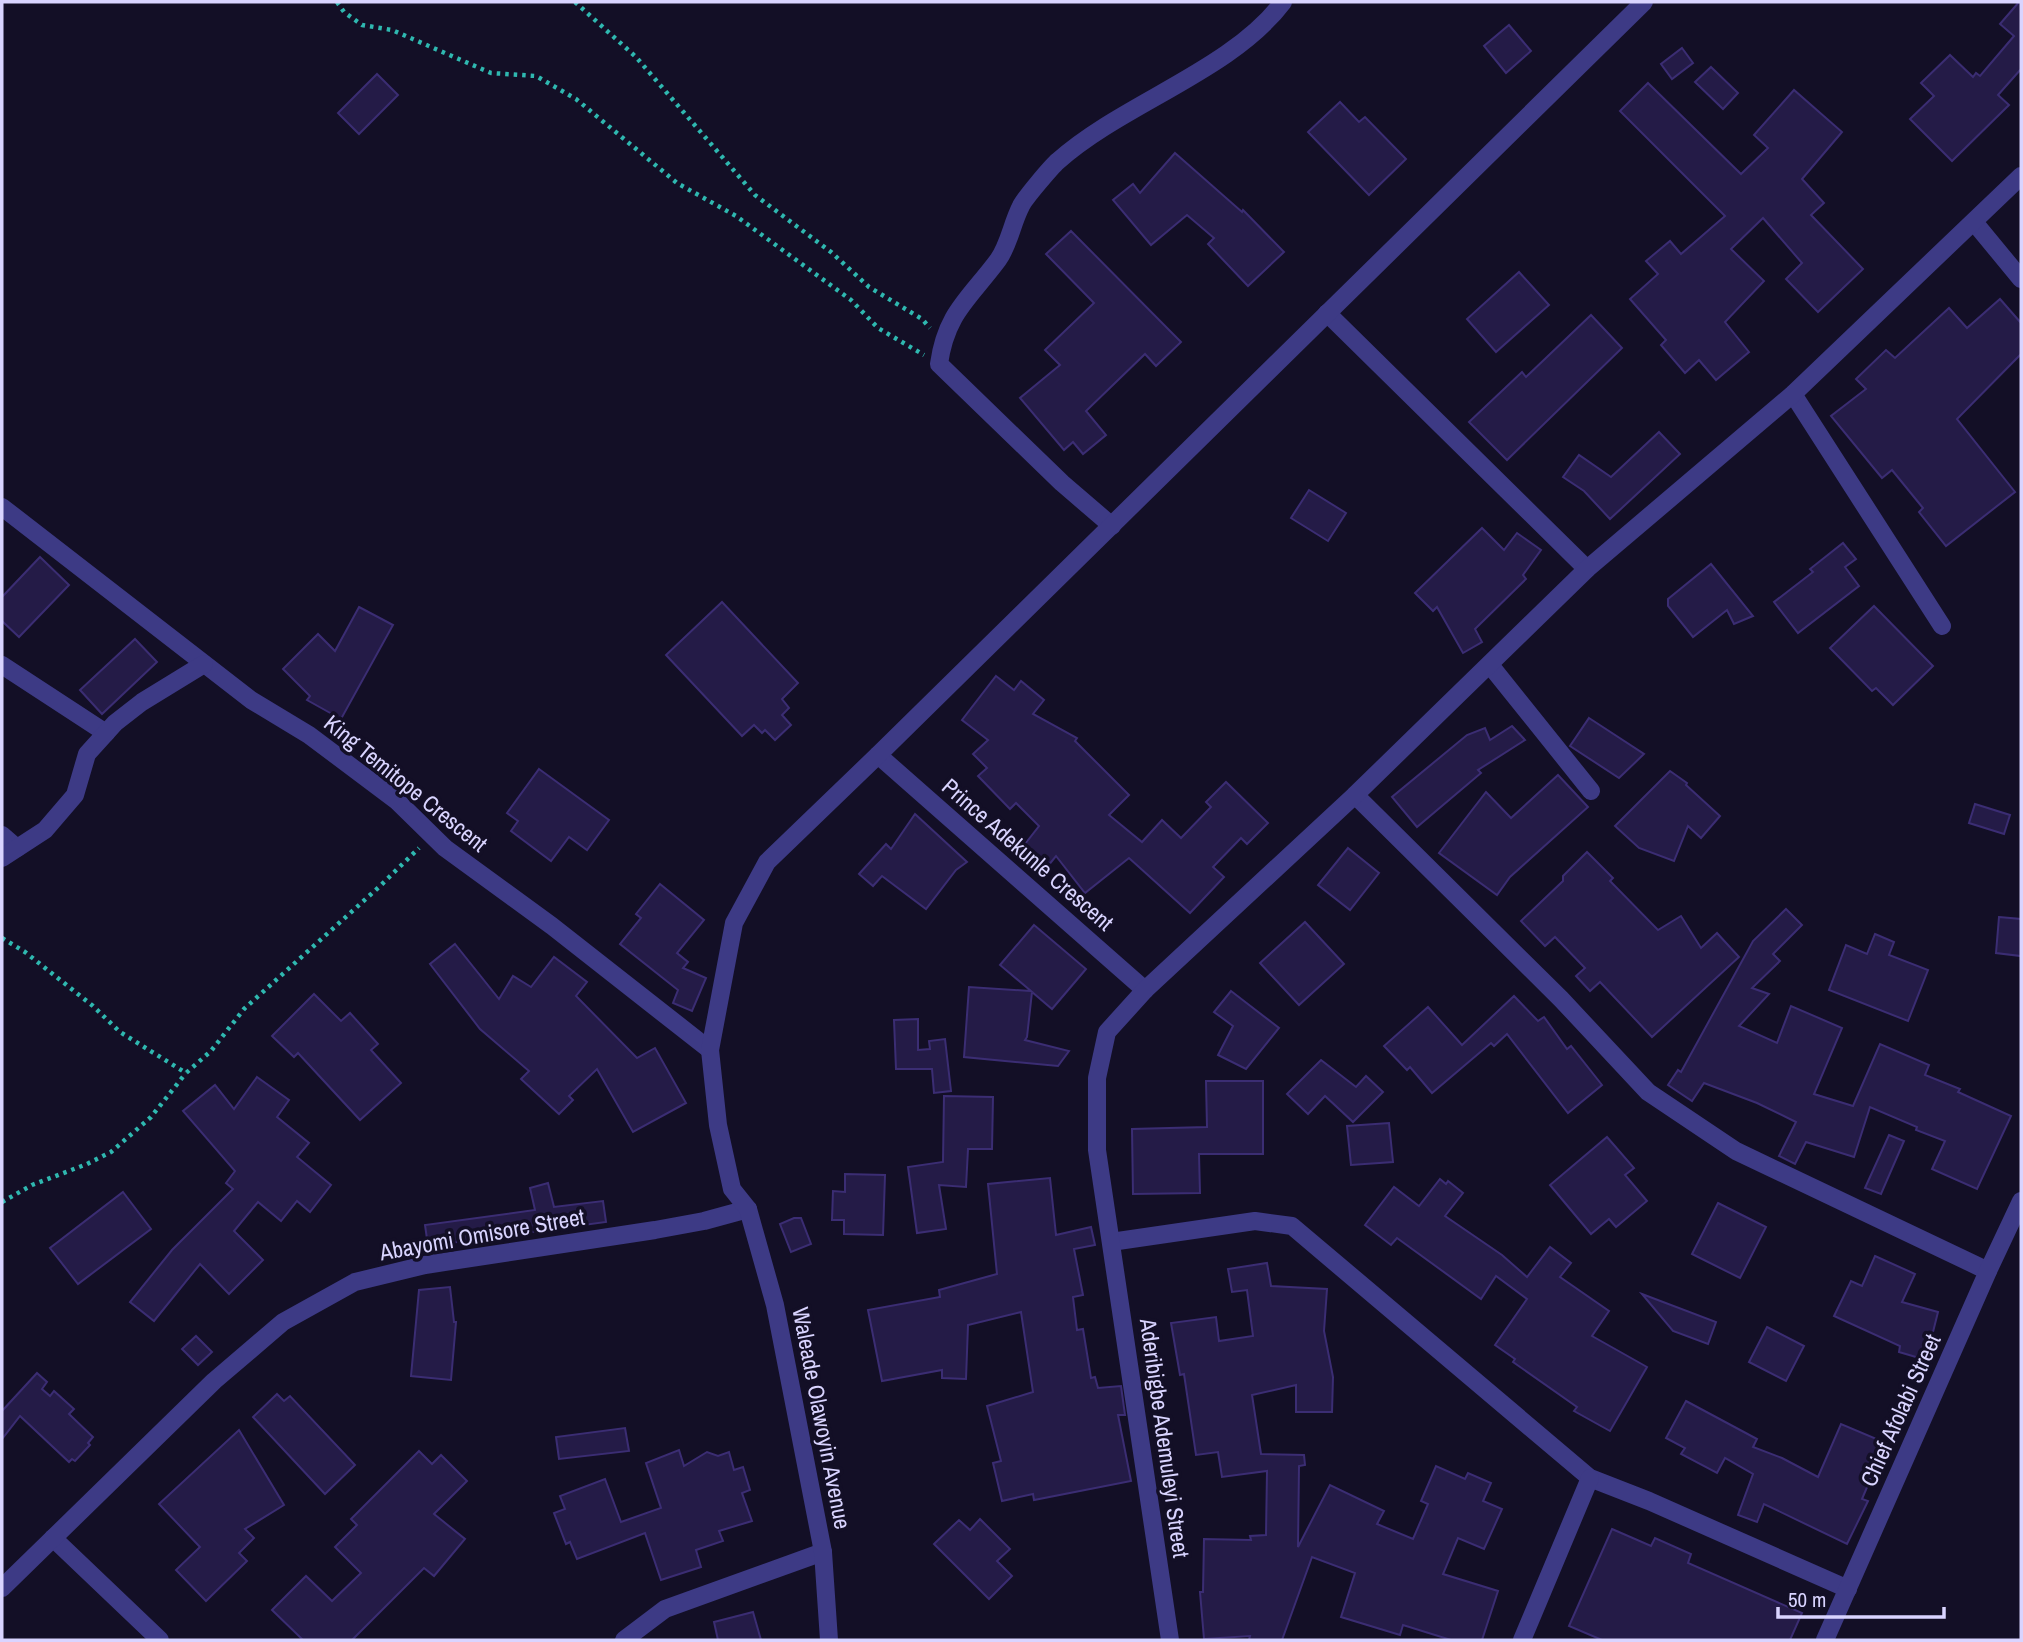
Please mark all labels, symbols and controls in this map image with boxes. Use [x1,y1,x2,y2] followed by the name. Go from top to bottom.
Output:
[318,707,494,859] street label: King Temitope Crescent
[936,771,1120,937] street label: Prince Adekunle Crescent
[376,1201,587,1267] street label: Abayomi Omisore Street
[785,1304,859,1532] street label: Waleade Olawoyin Avenue
[1133,1315,1197,1560] street label: Aderibigbe Ademuleyi Street
[1853,1329,1947,1491] street label: Chief Afolabi Street
[1778,1576,1944,1620] scale bar
[1788,1585,1826,1614] text: 50 m

